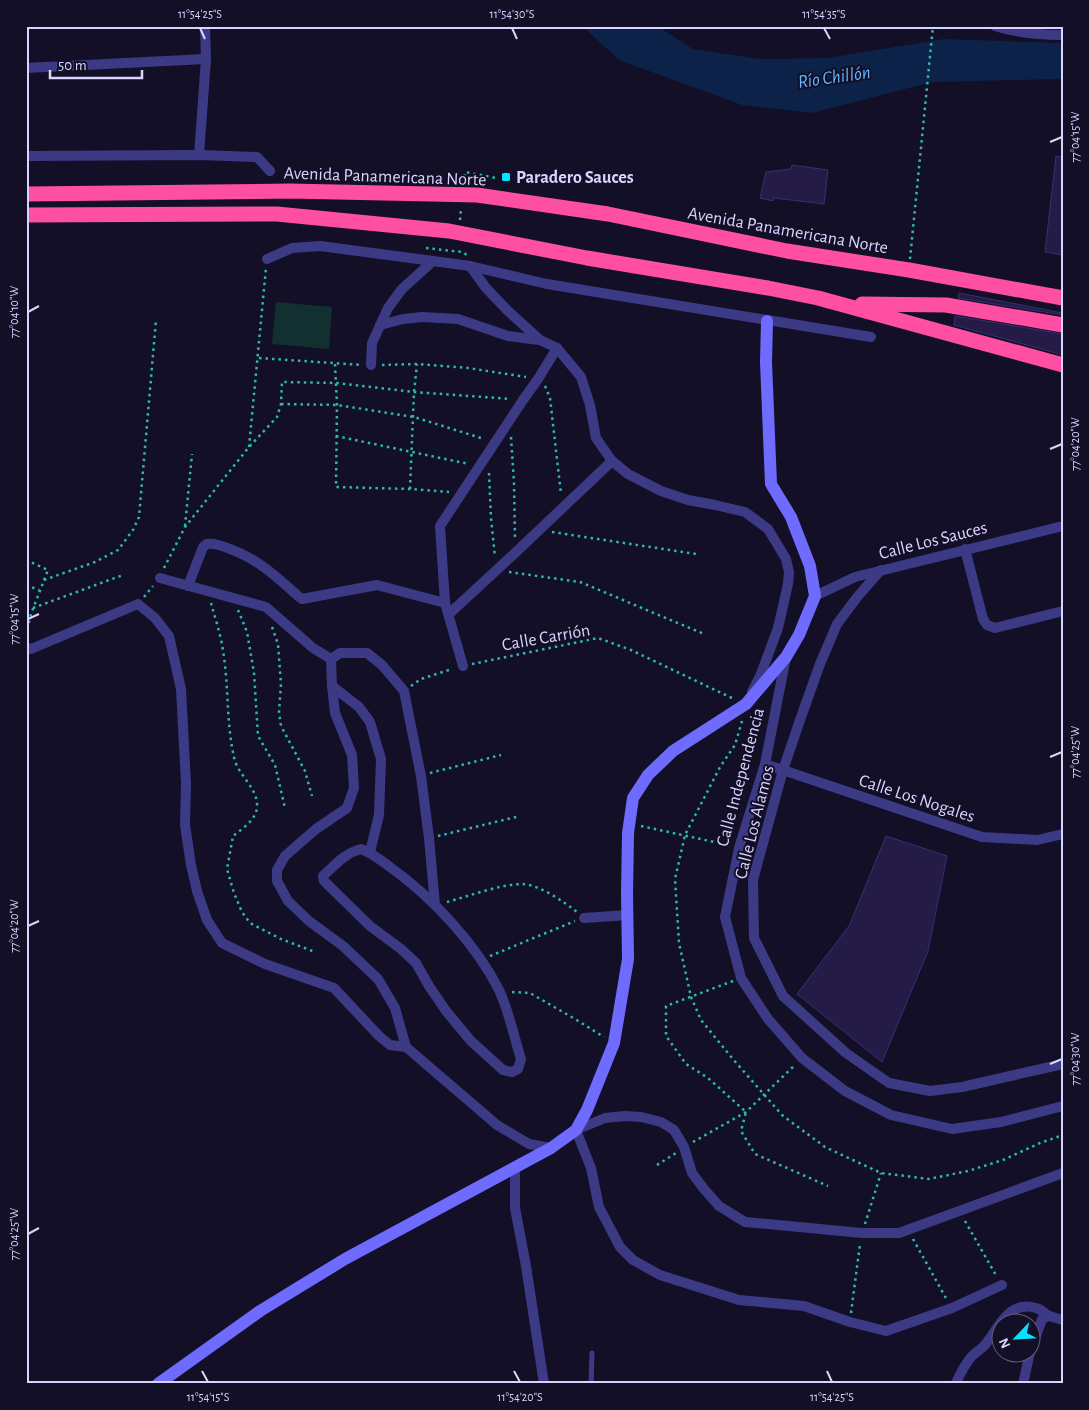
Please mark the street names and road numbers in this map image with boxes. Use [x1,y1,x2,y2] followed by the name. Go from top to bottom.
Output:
[283,164,487,190] street label: Avenida Panamericana Norte
[686,205,889,257] street label: Avenida Panamericana Norte
[877,519,989,563] street label: Calle Los Sauces
[501,621,592,655] street label: Calle Carrión
[714,706,768,848] street label: Calle Independencia
[732,764,778,881] street label: Calle Los Alamos
[857,772,977,826] street label: Calle Los Nogales

